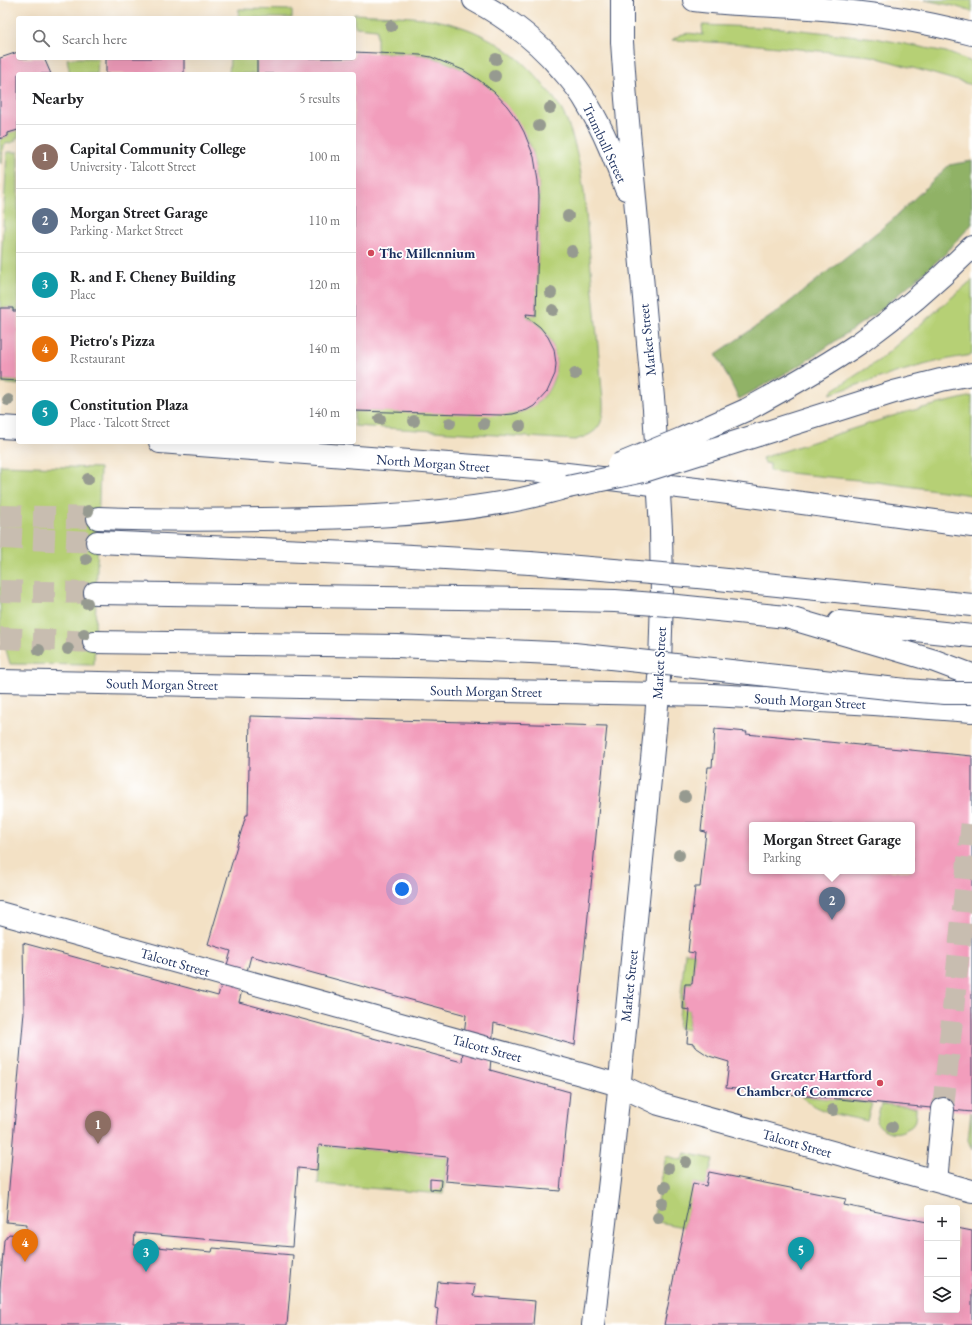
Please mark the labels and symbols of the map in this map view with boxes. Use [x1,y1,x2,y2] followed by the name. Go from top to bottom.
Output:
[579,100,632,186] street label: Trumbull Street
[379,244,476,262] place label: The Millennium
[366,248,376,258] marker: The Millennium
[634,302,660,377] street label: Market Street
[376,450,491,476] street label: North Morgan Street
[648,626,670,700] street label: Market Street
[106,674,219,694] street label: South Morgan Street
[430,681,543,701] street label: South Morgan Street
[754,689,867,713] street label: South Morgan Street
[392,879,412,899] your location
[819,887,845,920] pin: 2
[138,943,212,981] street label: Talcott Street
[616,948,642,1023] street label: Market Street
[450,1030,524,1066] street label: Talcott Street
[736,1066,872,1100] place label: Greater Hartford Chamber of Commerce
[875,1078,885,1088] marker: Greater Hartford Chamber of Commerce
[85,1111,111,1144] pin: 1
[760,1124,834,1162] street label: Talcott Street
[12,1229,38,1262] pin: 4
[788,1237,814,1270] pin: 5
[133,1239,159,1272] pin: 3

